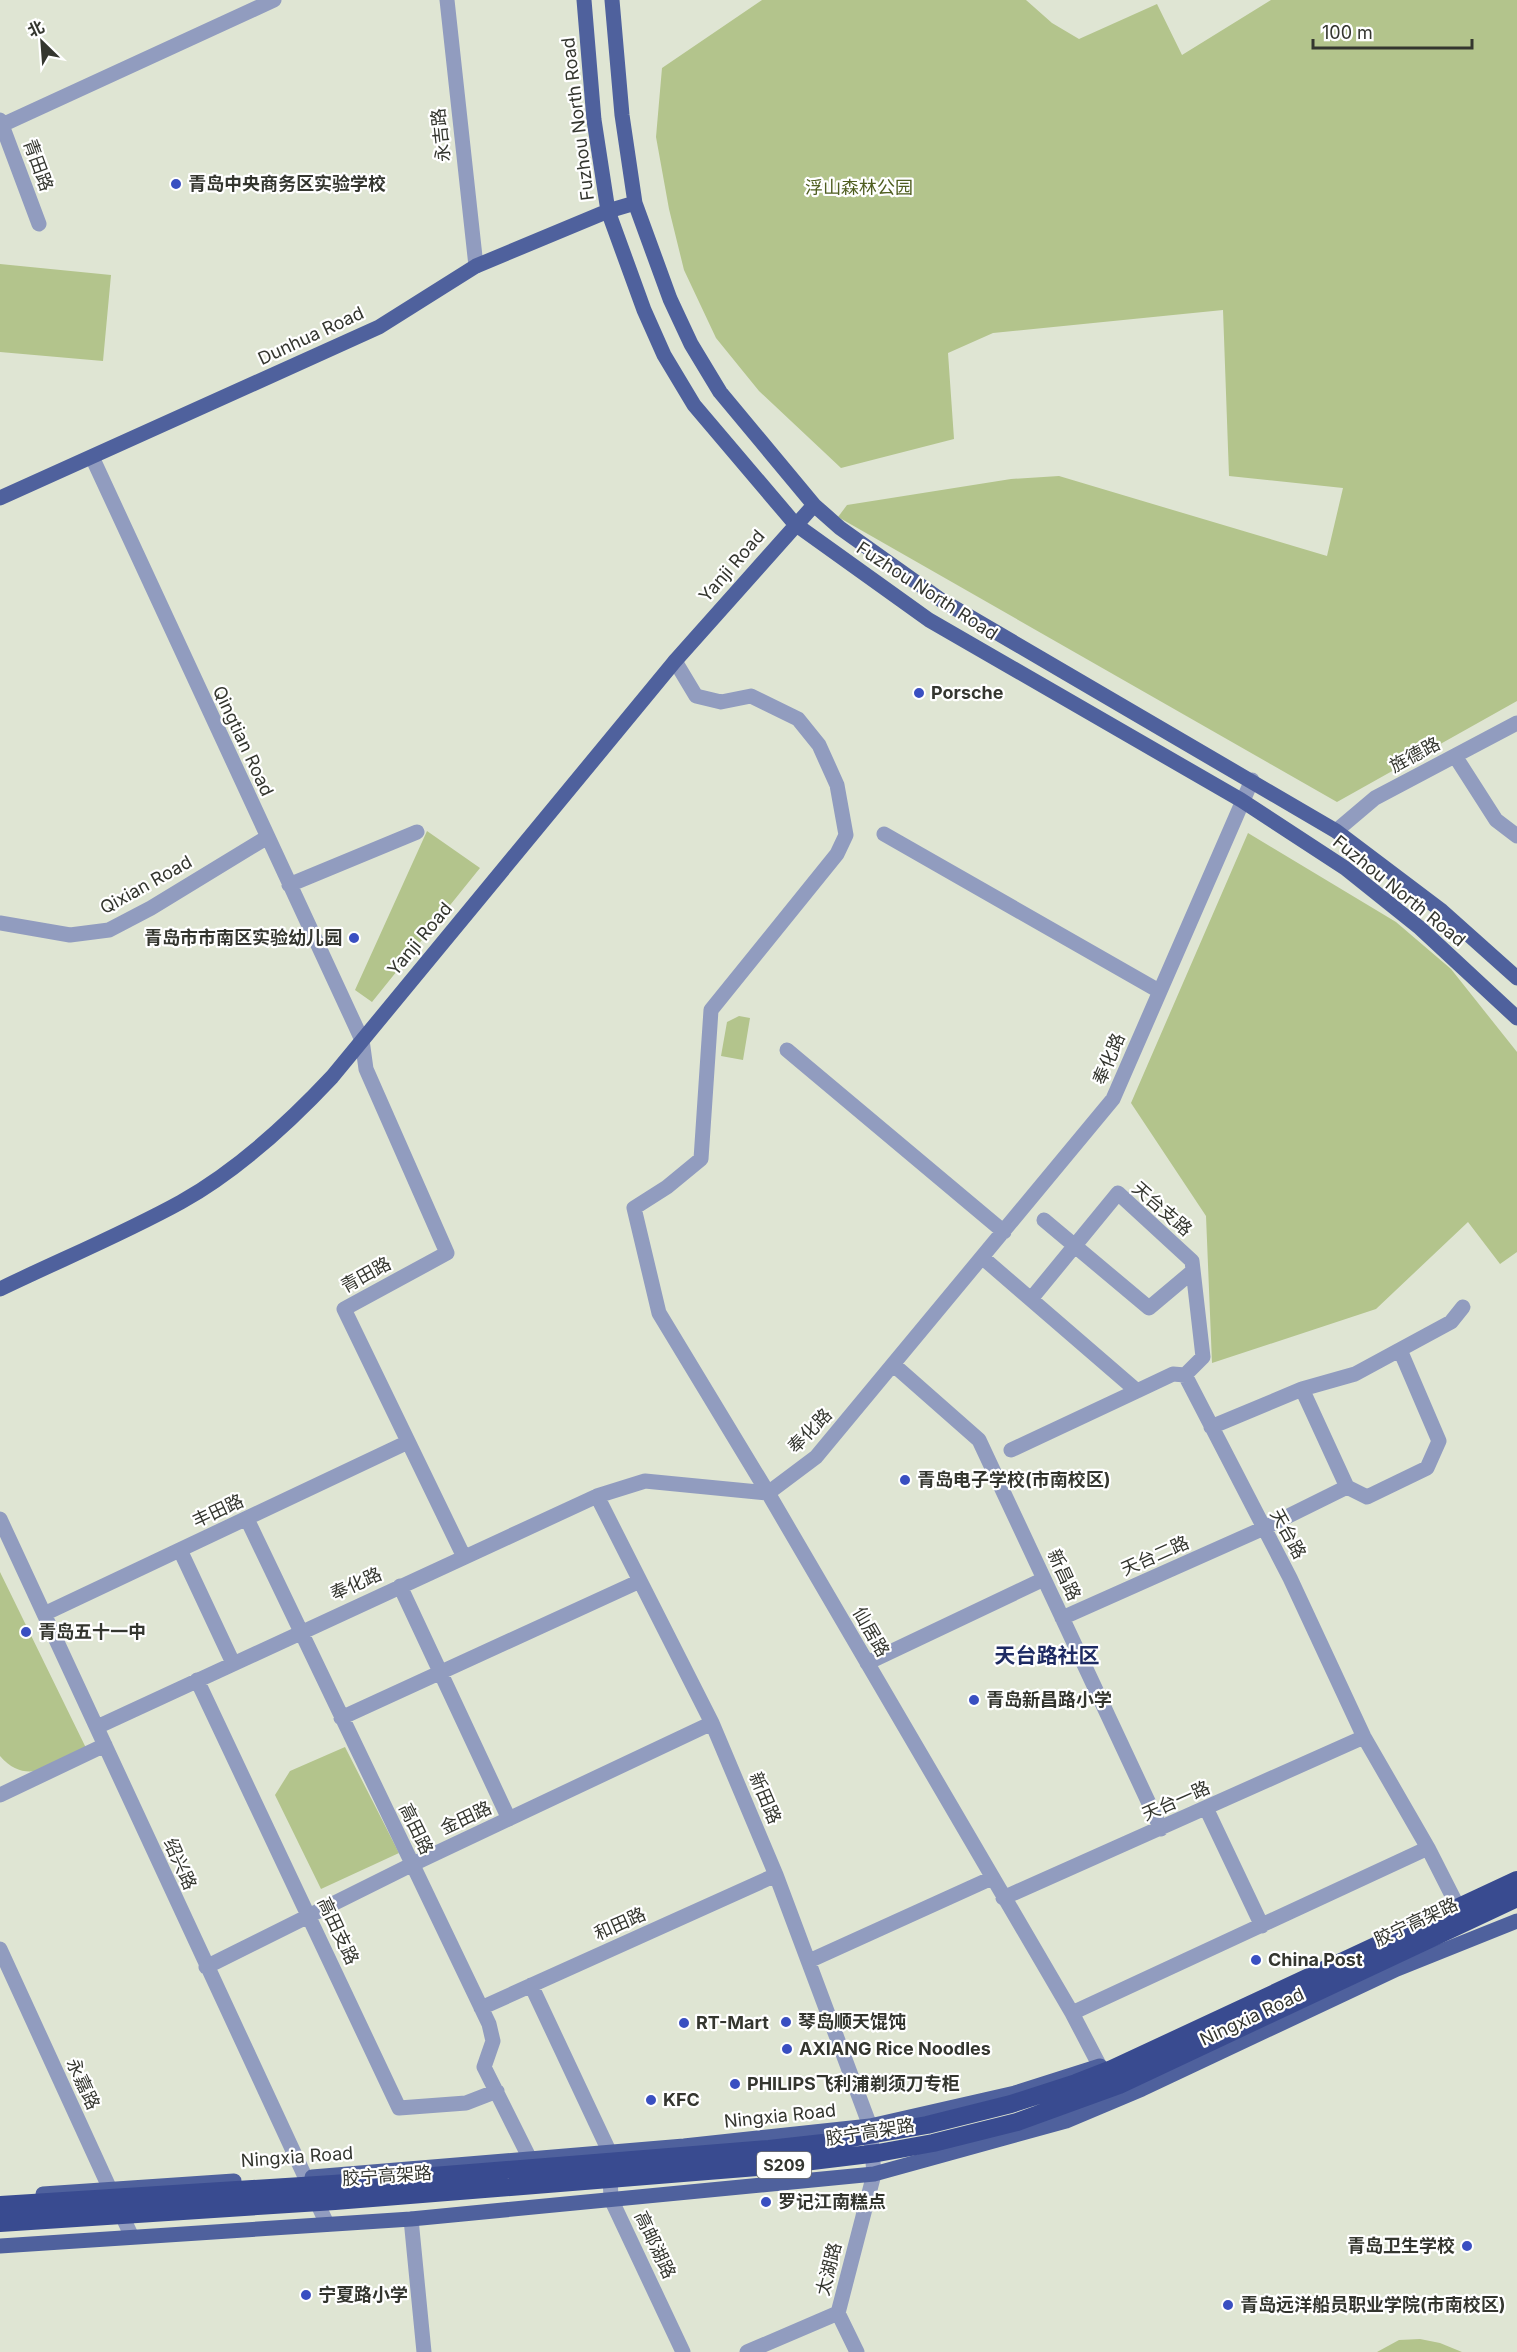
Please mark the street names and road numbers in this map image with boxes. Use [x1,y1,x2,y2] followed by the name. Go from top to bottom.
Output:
[557,36,598,202] street label: Fuzhou North Road
[427,107,454,163] street label: 永吉路
[19,136,58,194] street label: 青田路
[255,302,367,369] street label: Dunhua Road
[695,525,769,606] street label: Yanji Road
[853,537,1002,644] street label: Fuzhou North Road
[209,682,278,799] street label: Qingtian Road
[1386,733,1444,777] street label: 旌德路
[1329,831,1470,950] street label: Fuzhou North Road
[96,851,195,918] street label: Qixian Road
[383,898,456,979] street label: Yanji Road
[1088,1030,1129,1088] street label: 奉化路
[1128,1177,1196,1240] street label: 天台支路
[337,1252,394,1297] street label: 青田路
[783,1404,836,1457] street label: 奉化路
[189,1490,247,1531] street label: 丰田路
[1266,1505,1311,1562] street label: 天台路
[1118,1531,1192,1580] street label: 天台二路
[1044,1546,1085,1604] street label: 新昌路
[327,1563,385,1604] street label: 奉化路
[849,1603,894,1660] street label: 仙居路
[745,1769,786,1827] street label: 新田路
[1139,1776,1213,1825] street label: 天台一路
[437,1797,495,1838] street label: 金田路
[395,1800,438,1858] street label: 高田路
[160,1835,201,1893] street label: 绍兴路
[1371,1893,1461,1950] street label: 胶宁高架路
[314,1894,363,1968] street label: 高田支路
[591,1903,649,1944] street label: 和田路
[1196,1983,1307,2050] street label: Ningxia Road
[63,2055,104,2113] street label: 永嘉路
[723,2099,837,2132] street label: Ningxia Road
[824,2114,916,2149] street label: 胶宁高架路
[240,2142,354,2171] street label: Ningxia Road
[757,2152,811,2178] road number: S209
[341,2162,433,2189] street label: 胶宁高架路
[631,2208,680,2282] street label: 高邮湖路
[812,2240,845,2298] street label: 太湖路

